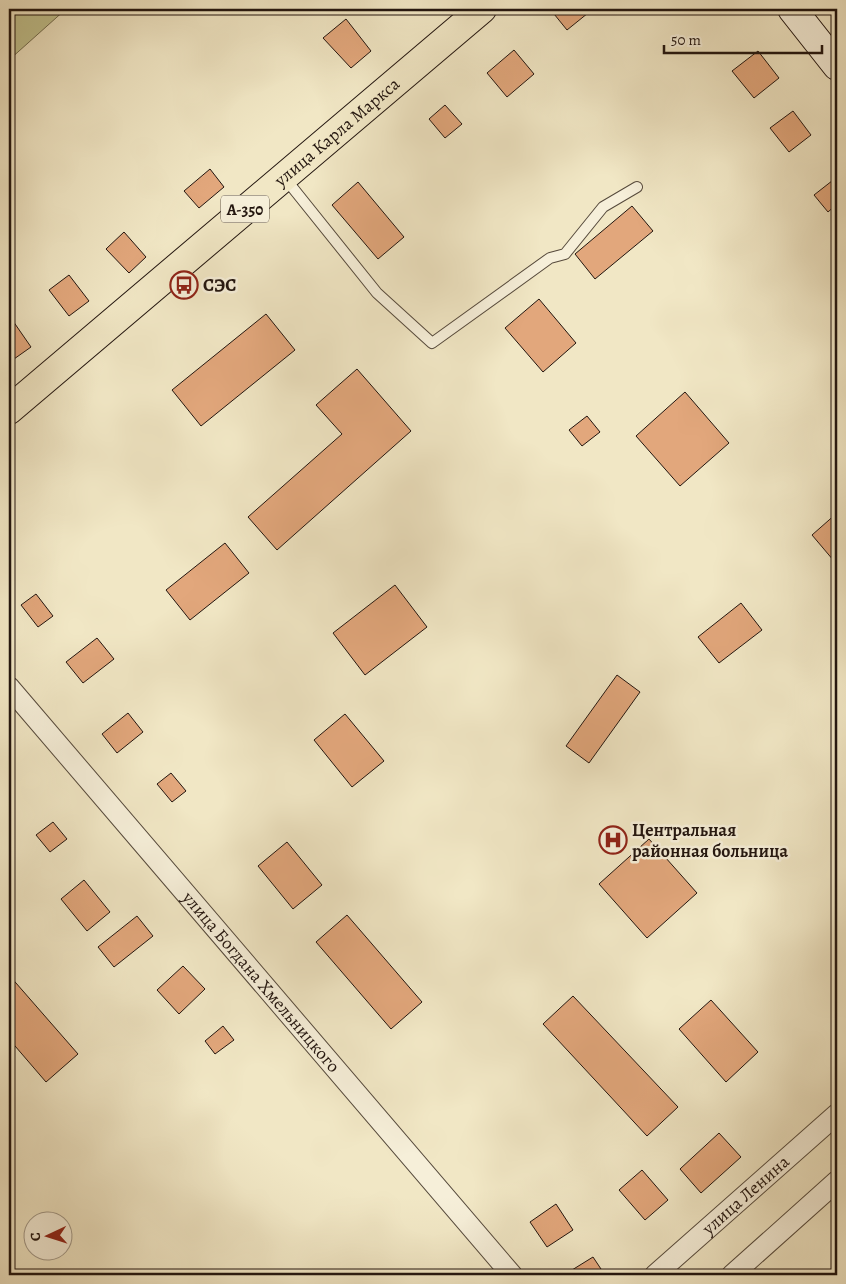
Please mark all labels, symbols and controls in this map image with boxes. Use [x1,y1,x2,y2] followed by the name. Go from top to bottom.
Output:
[664,22,821,54] scale bar
[671,30,701,50] text: 50 m
[268,71,405,193] street label: улица Карла Маркса
[221,195,269,222] road number: А-350
[169,270,199,300] bus stop icon: СЭС
[203,273,236,297] place label: СЭС
[632,818,788,863] place label: Центральная районная больница
[598,825,628,855] hospital icon: Центральная районная больница
[176,885,345,1077] street label: улица Богдана Хмельницкого
[696,1149,795,1241] street label: улица Ленина
[22,1212,72,1262] north arrow
[26,1232,45,1242] text: С

